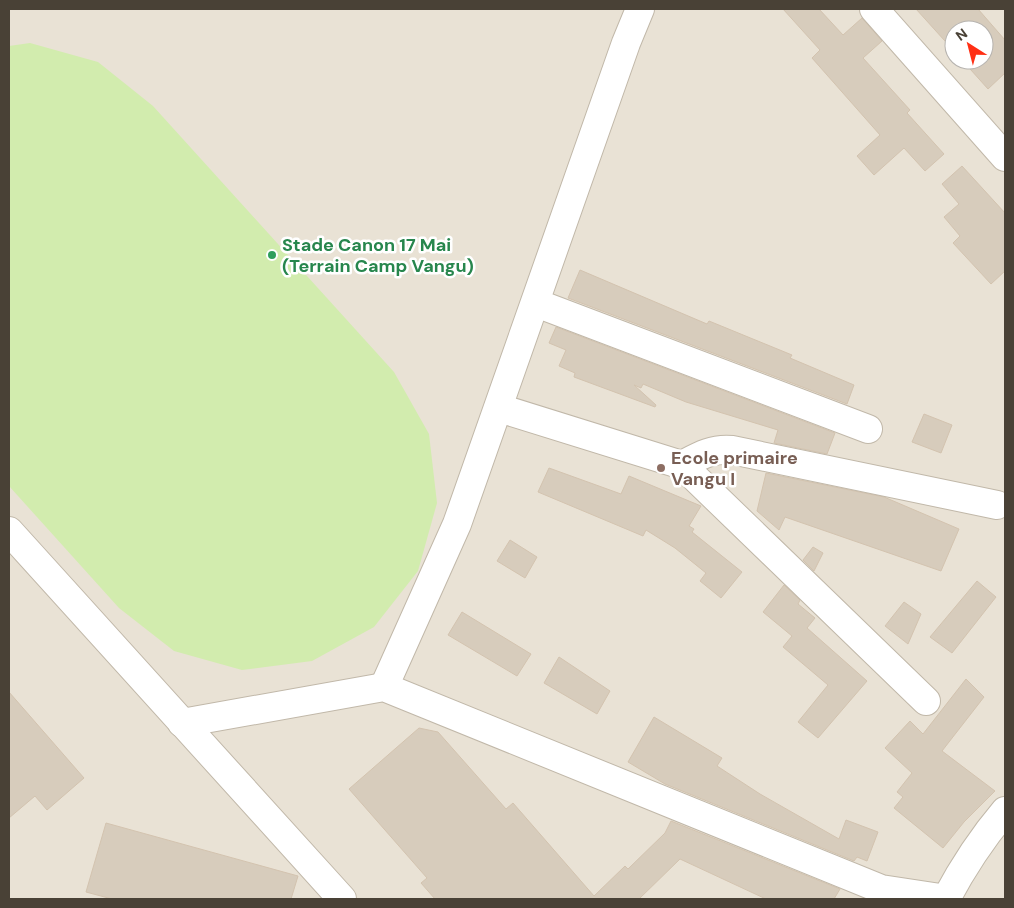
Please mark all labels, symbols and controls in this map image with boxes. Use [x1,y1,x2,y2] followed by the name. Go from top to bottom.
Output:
[944,20,994,70] north arrow
[952,24,971,45] text: N
[282,233,474,278] place label: Stade Canon 17 Mai (Terrain Camp Vangu)
[266,249,278,261] marker: Stade Canon 17 Mai (Terrain Camp Vangu)
[671,446,798,491] place label: Ecole primaire Vangu I
[655,462,667,474] marker: Ecole primaire Vangu I

